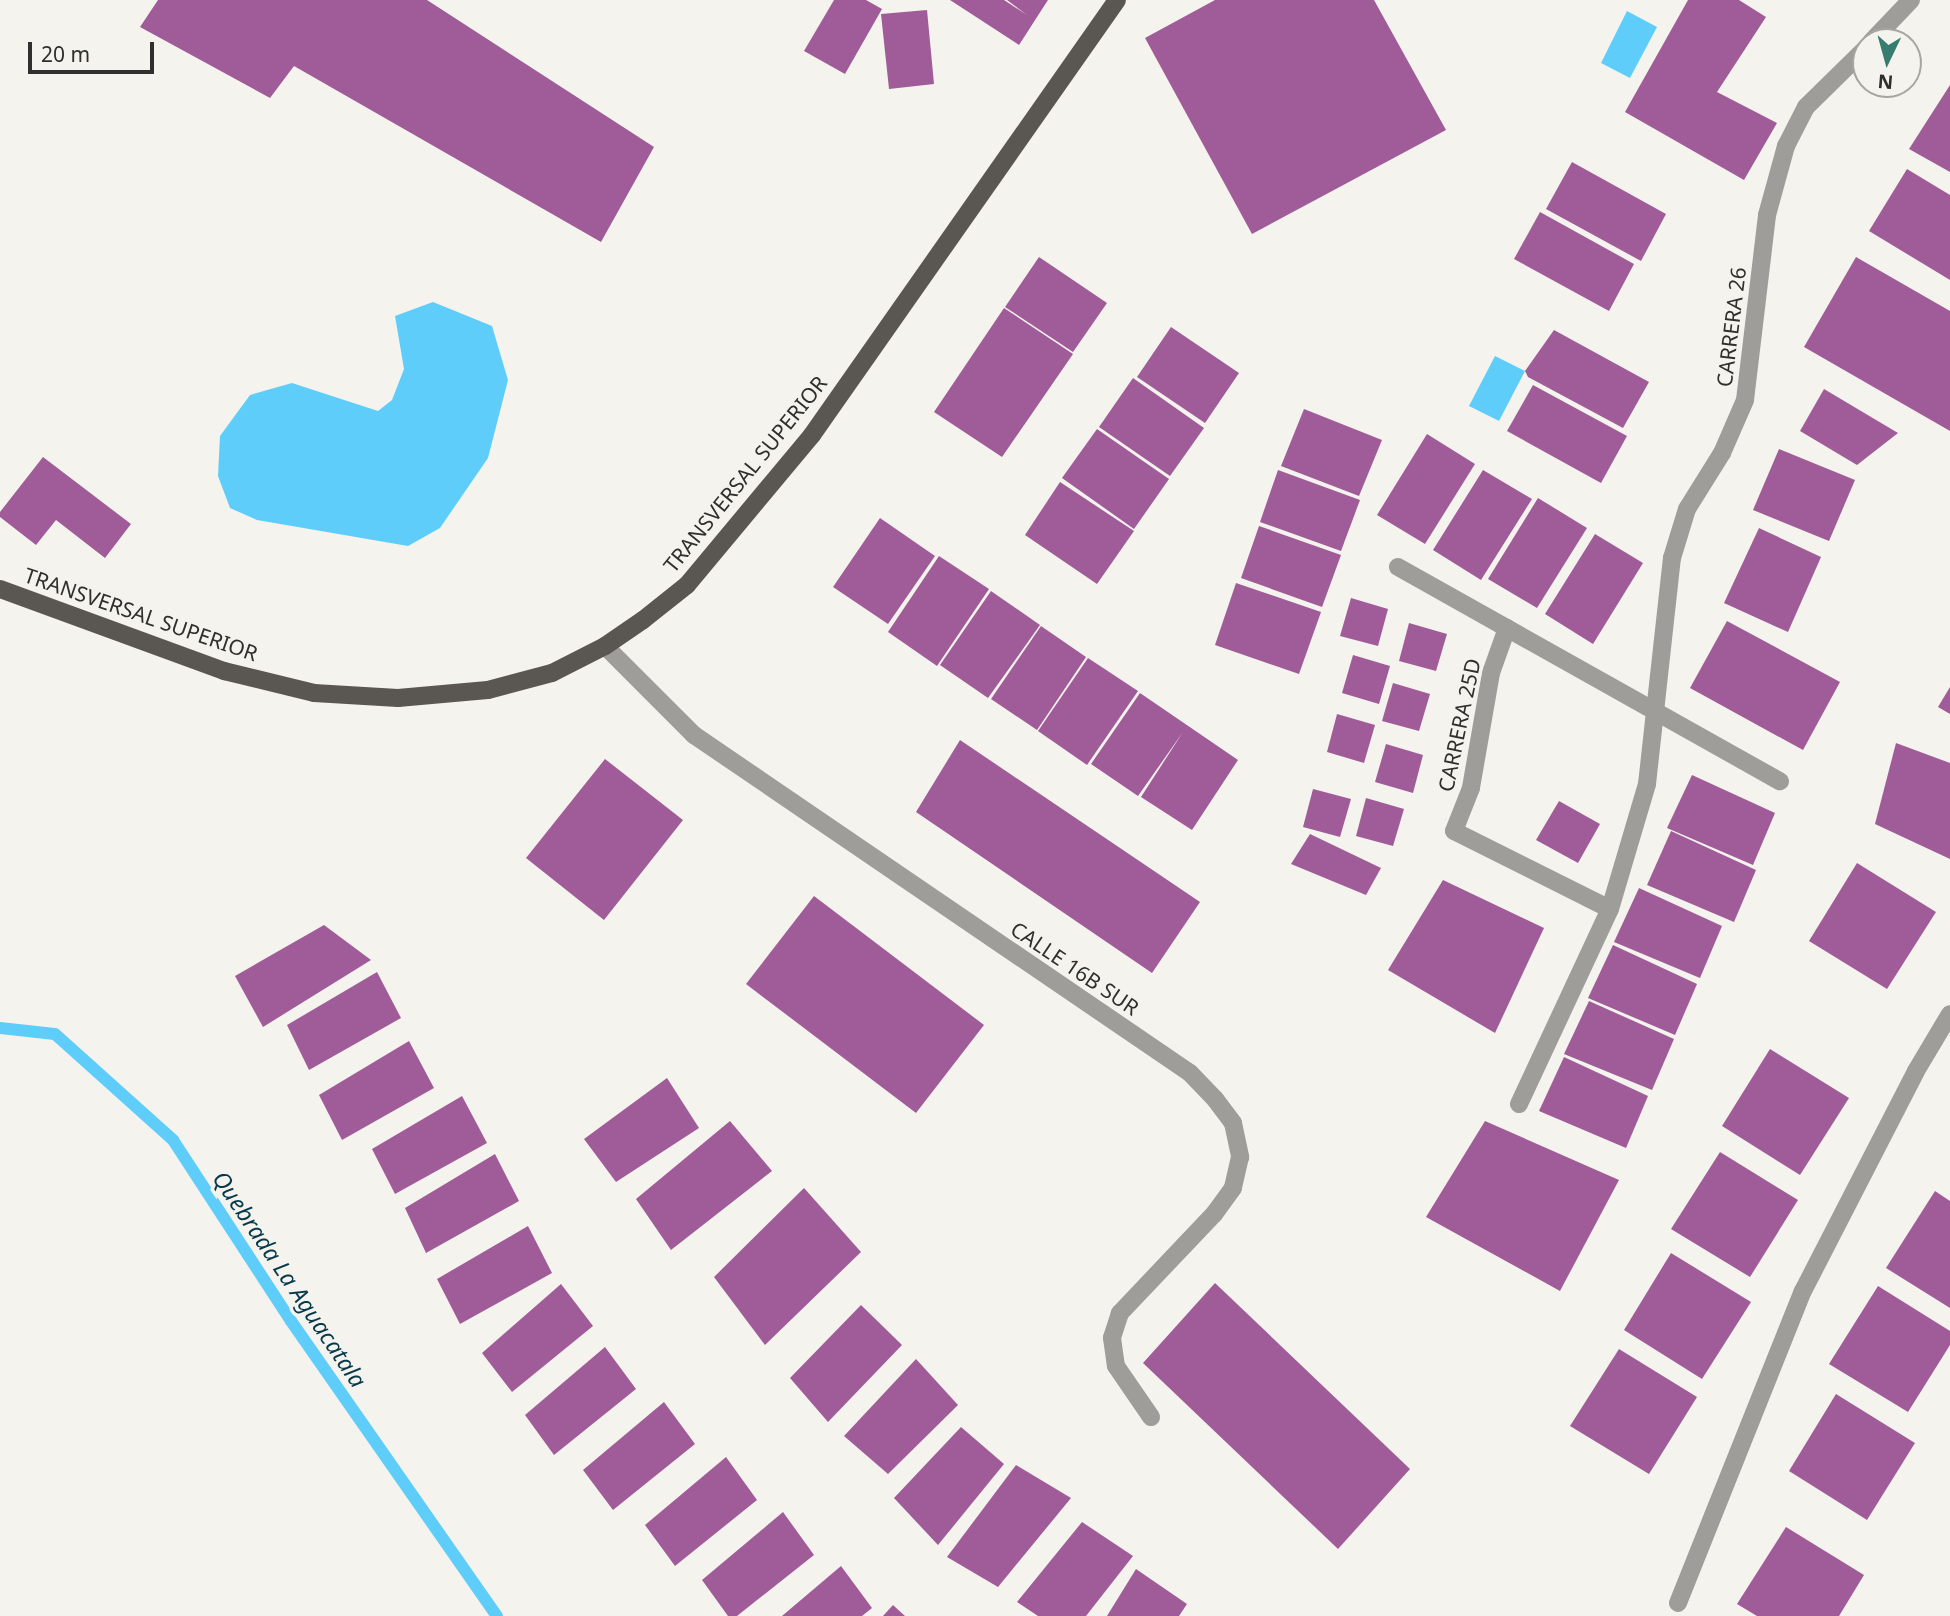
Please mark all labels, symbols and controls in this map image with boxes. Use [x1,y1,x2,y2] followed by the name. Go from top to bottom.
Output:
[32,28,158,72] scale bar
[1852,28,1922,98] north arrow
[41,40,90,68] text: 20 m
[1877,68,1894,96] text: N
[1711,266,1751,388] street label: CARRERA 26
[658,371,832,577] street label: TRANSVERSAL SUPERIOR
[21,562,261,666] street label: TRANSVERSAL SUPERIOR
[1433,656,1485,794] street label: CARRERA 25D
[1006,916,1144,1020] street label: CALLE 16B SUR
[207,1166,373,1392] water label: Quebrada La Aguacatala

